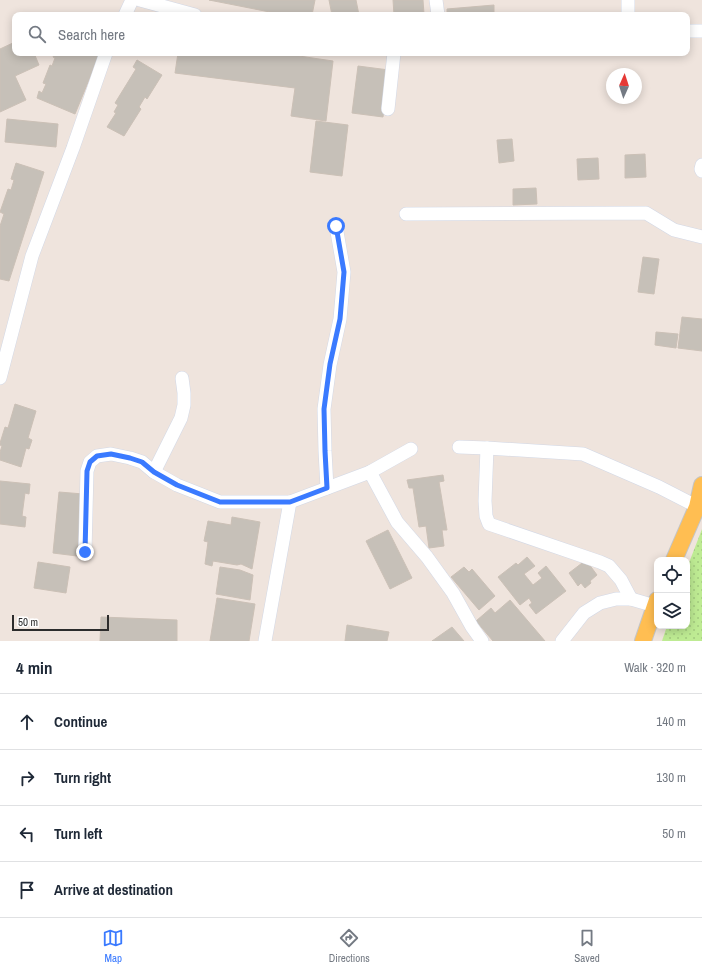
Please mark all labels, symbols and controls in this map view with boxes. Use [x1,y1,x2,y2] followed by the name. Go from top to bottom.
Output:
[12,12,690,56] search box
[26,23,48,45] icon: search
[58,24,125,45] text: Search here
[606,68,642,104] north arrow
[327,217,345,235] route start
[76,543,94,561] route end
[654,557,690,629] map controls
[654,557,690,593] button: locate
[654,593,690,629] button: layers
[12,613,109,632] scale bar
[18,615,38,629] text: 50 m
[16,656,52,679] text: 4 min
[624,659,686,676] text: Walk · 320 m
[16,711,38,733] icon: ahead
[54,711,107,732] text: Continue
[656,713,686,730] text: 140 m
[16,767,38,789] icon: right
[54,767,111,788] text: Turn right
[656,769,686,786] text: 130 m
[16,823,38,845] icon: left
[54,823,102,844] text: Turn left
[662,825,686,842] text: 50 m
[16,879,38,901] icon: arrive
[54,879,173,900] text: Arrive at destination
[102,927,124,965] tab: Map
[329,927,370,965] tab: Directions
[574,927,600,965] tab: Saved

